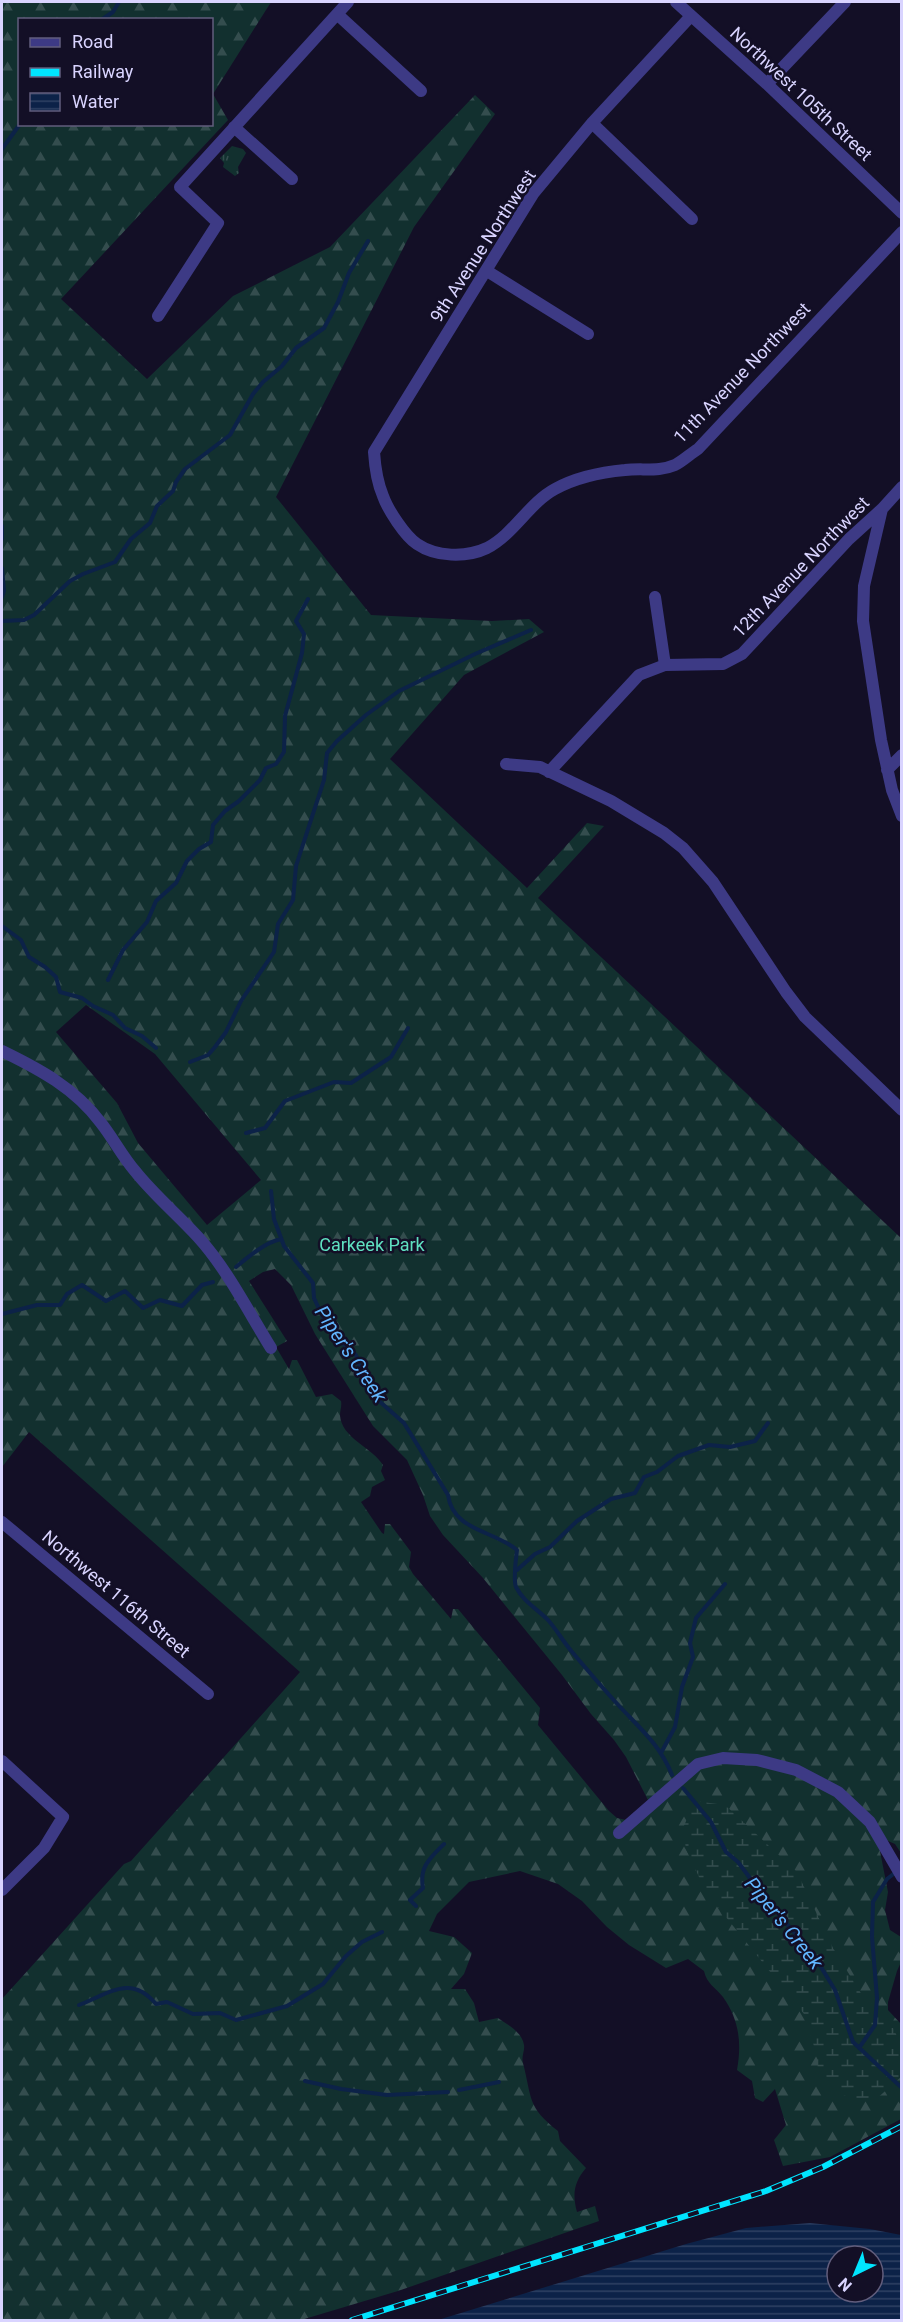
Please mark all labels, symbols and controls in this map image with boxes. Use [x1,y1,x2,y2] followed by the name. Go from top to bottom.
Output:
[18,18,213,126] legend
[726,22,877,165] street label: Northwest 105th Street
[72,31,113,52] text: Road
[72,61,134,82] text: Railway
[72,91,119,112] text: Water
[425,166,540,326] street label: 9th Avenue Northwest
[669,298,814,447] street label: 11th Avenue Northwest
[728,492,873,641] street label: 12th Avenue Northwest
[319,1234,426,1255] park label: Carkeek Park
[310,1301,393,1408] water label: Piper's Creek
[38,1526,194,1662] street label: Northwest 116th Street
[739,1872,829,1975] water label: Piper's Creek
[825,2244,885,2304] north arrow
[835,2274,856,2295] text: N

